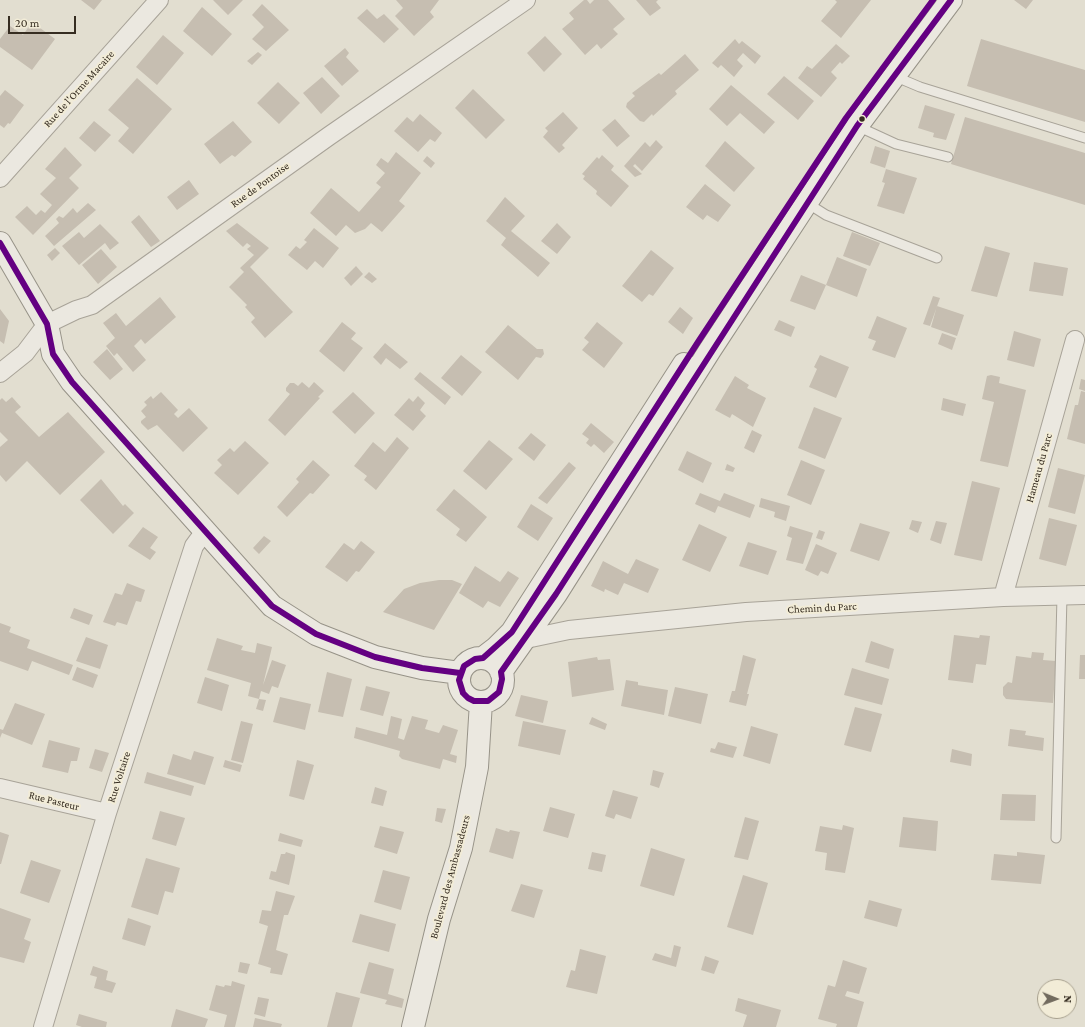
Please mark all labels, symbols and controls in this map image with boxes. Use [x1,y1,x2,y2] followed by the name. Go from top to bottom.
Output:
[10,8,78,34] scale bar
[15,16,39,30] text: 20 m
[41,48,117,130] street label: Rue de l'Orme Macaire
[857,114,867,124] unlabelled marker
[228,159,292,211] street label: Rue de Pontoise
[1023,432,1055,504] street label: Hameau du Parc
[787,600,857,616] street label: Chemin du Parc
[105,750,133,804] street label: Rue Voltaire
[27,788,81,814] street label: Rue Pasteur
[427,814,473,940] street label: Boulevard des Ambassadeurs
[1037,979,1077,1019] north arrow
[1062,995,1074,1003] text: N

